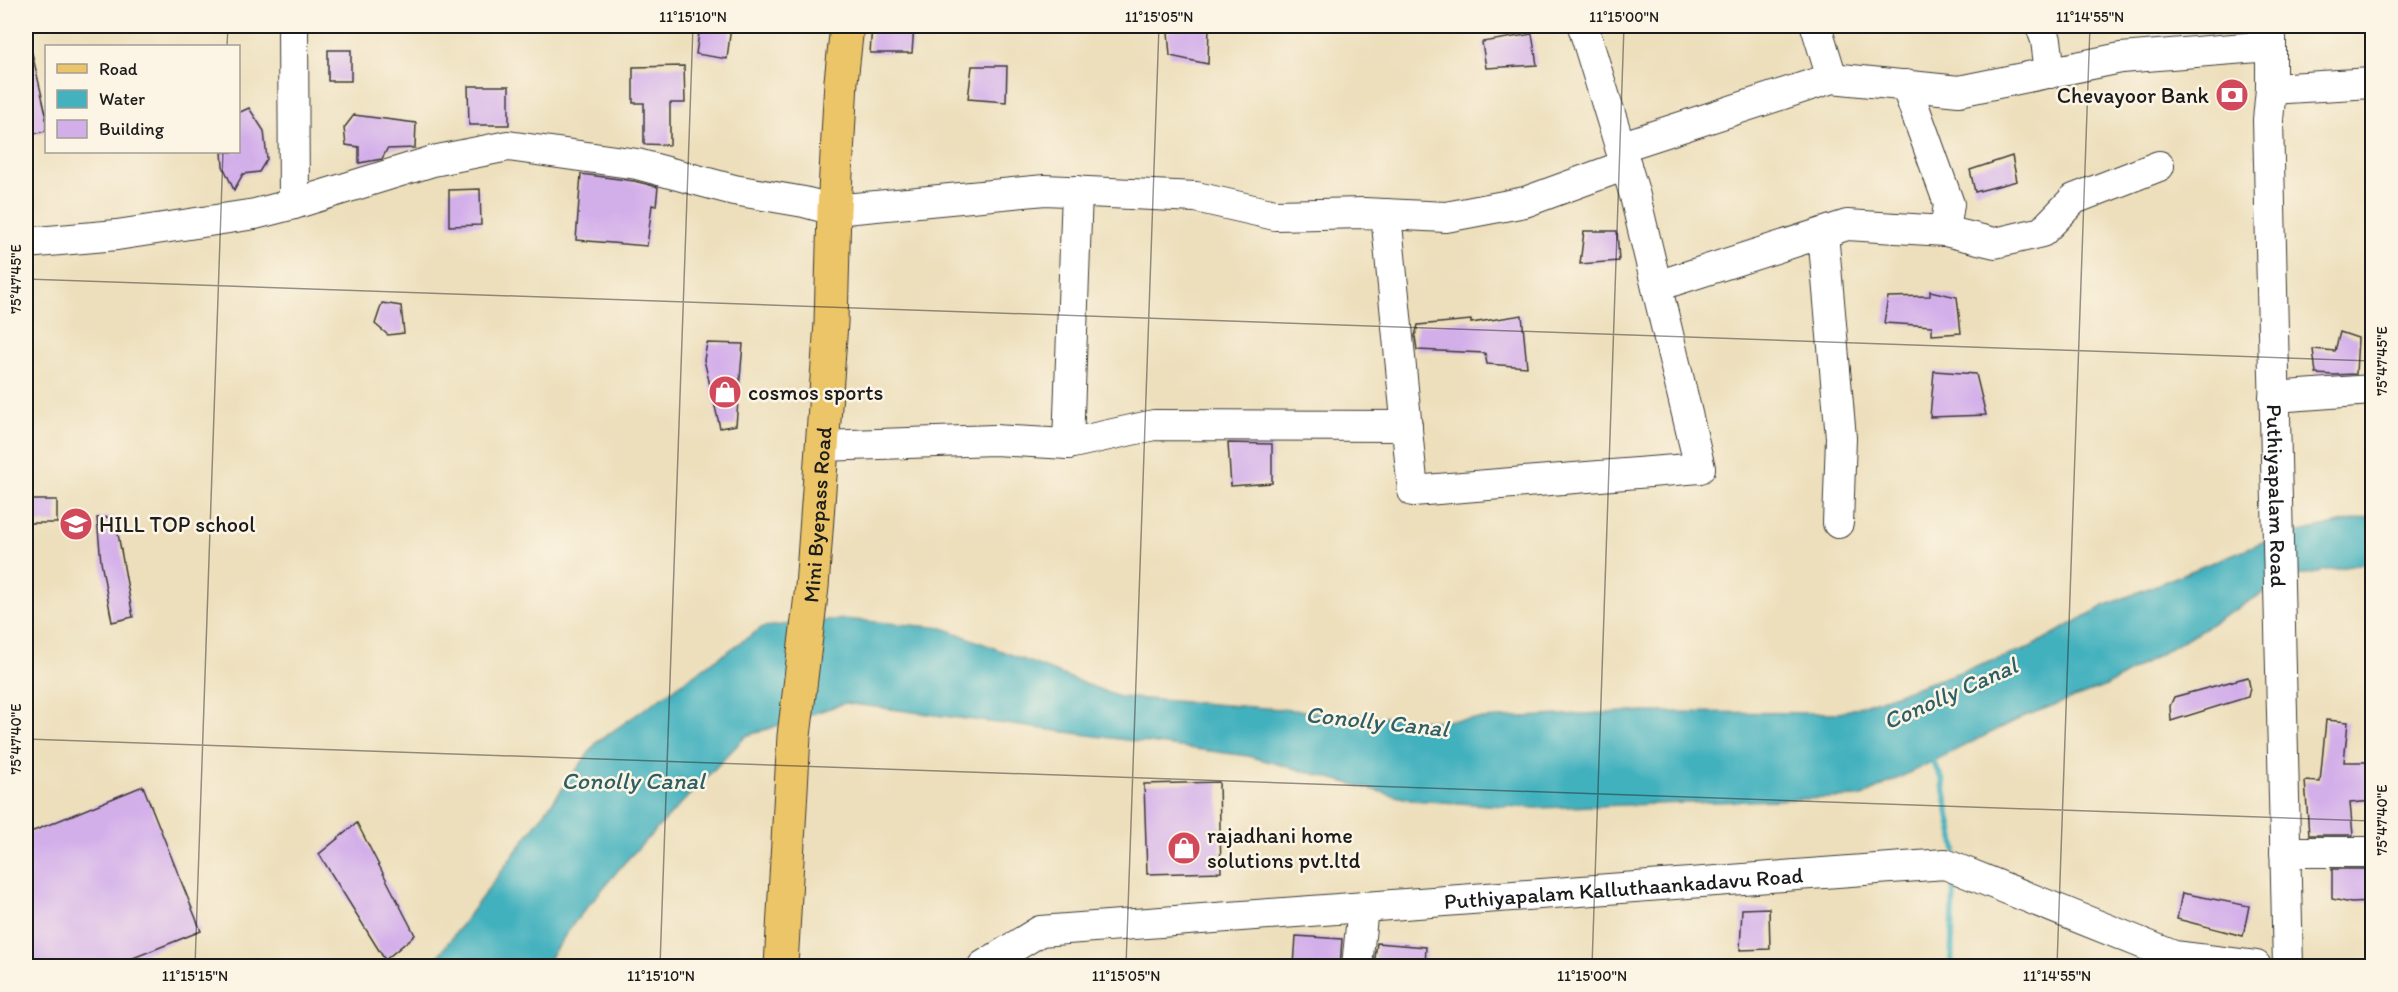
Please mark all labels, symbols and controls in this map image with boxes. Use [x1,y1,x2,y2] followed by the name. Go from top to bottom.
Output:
[659,8,727,26] text: 11°15'10"N
[1125,8,1193,26] text: 11°15'05"N
[1589,8,1659,26] text: 11°15'00"N
[2056,8,2124,26] text: 11°14'55"N
[45,45,240,153] legend
[99,58,138,80] text: Road
[2214,77,2250,113] bank icon: Chevayoor Bank
[2057,82,2210,109] place label: Chevayoor Bank
[99,88,145,110] text: Water
[99,118,165,140] text: Building
[7,244,25,314] text: 75°47'45"E
[2373,326,2391,396] text: 75°47'45"E
[707,374,743,410] shop icon: cosmos sports
[748,379,883,406] place label: cosmos sports
[2261,404,2293,588] street label: Puthiyapalam Road
[797,426,837,604] street label: Mini Byepass Road
[58,506,94,542] school or university icon: HILL TOP school
[99,511,256,538] place label: HILL TOP school
[1878,650,2024,735] water label: Conolly Canal
[1304,699,1452,743] water label: Conolly Canal
[7,704,25,775] text: 75°47'40"E
[561,766,707,795] water label: Conolly Canal
[2373,785,2391,856] text: 75°47'40"E
[1207,822,1361,874] place label: rajadhani home solutions pvt.ltd
[1166,830,1202,866] shop icon: rajadhani home solutions pvt.ltd
[1443,861,1804,915] street label: Puthiyapalam Kalluthaankadavu Road
[162,967,228,985] text: 11°15'15"N
[627,967,695,985] text: 11°15'10"N
[1092,967,1160,985] text: 11°15'05"N
[1557,967,1627,985] text: 11°15'00"N
[2023,967,2091,985] text: 11°14'55"N

